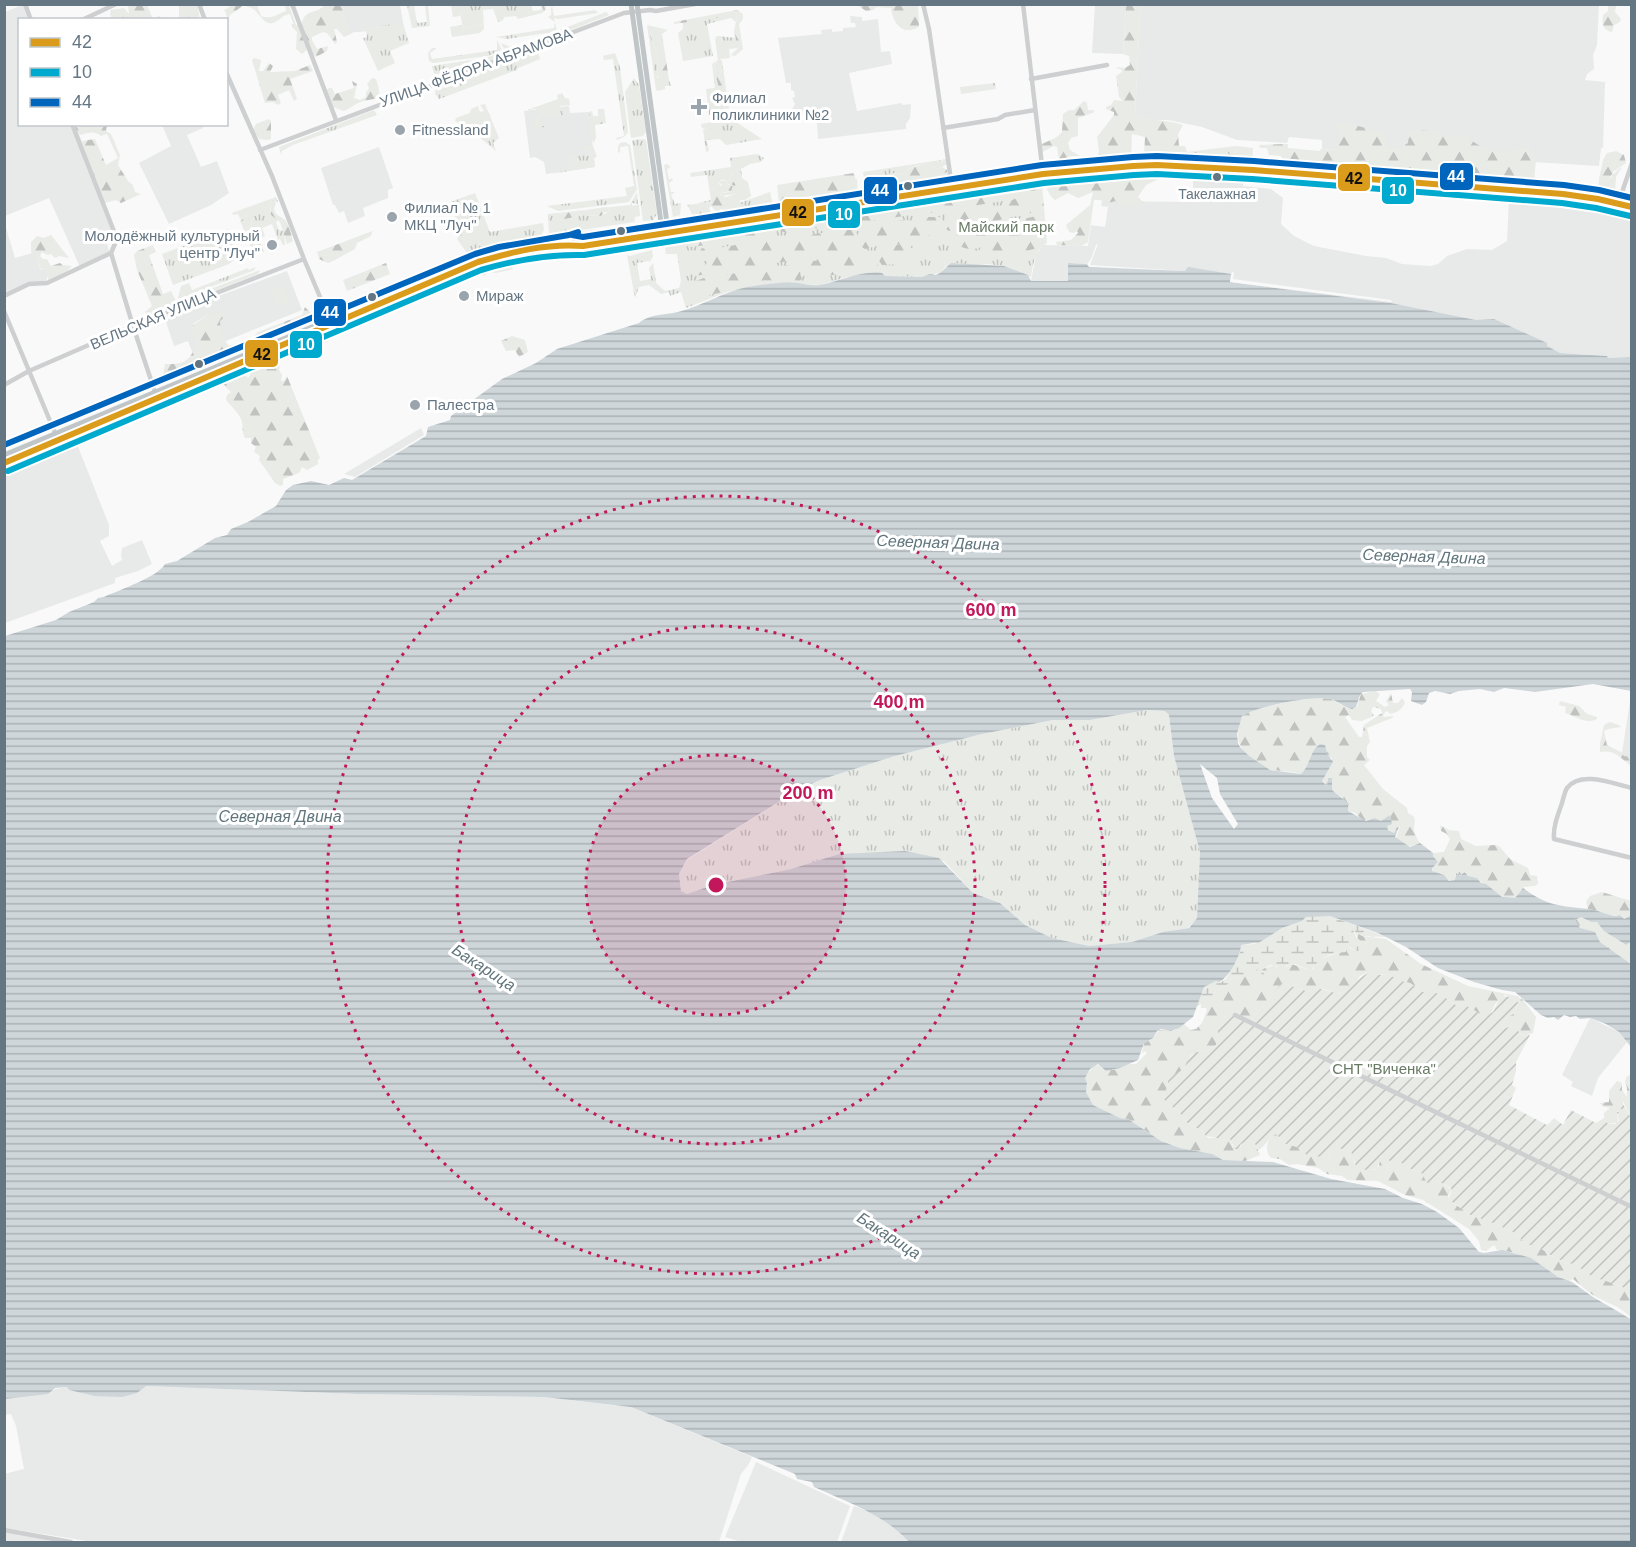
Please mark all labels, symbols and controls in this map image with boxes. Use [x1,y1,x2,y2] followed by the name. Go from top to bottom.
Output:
[18,18,228,126] legend
[377,25,575,110] street label: УЛИЦА ФЁДОРА АБРАМОВА
[72,32,92,52] text: 42
[72,62,92,82] text: 10
[712,89,829,123] place label: Филиал поликлиники №2
[72,92,92,112] text: 44
[690,98,708,116] marker: Филиал поликлиники №2
[412,121,489,138] place label: Fitnessland
[393,123,407,137] marker: Fitnessland
[1439,162,1474,191] line badge: 44
[1337,163,1371,192] line badge: 42
[1447,168,1465,185] text: 44
[1345,170,1363,187] text: 42
[1211,171,1223,183] marker: Такелажная
[863,176,898,205] line badge: 44
[1381,176,1415,205] line badge: 10
[902,180,914,192] unlabelled marker
[871,182,889,199] text: 44
[1389,182,1407,199] text: 10
[1178,186,1256,202] place label: Такелажная
[781,198,815,227] line badge: 42
[404,199,491,233] place label: Филиал № 1 МКЦ "Луч"
[827,200,861,229] line badge: 10
[789,204,807,221] text: 42
[835,206,853,223] text: 10
[385,210,399,224] marker: Филиал № 1 МКЦ "Луч"
[958,218,1054,235] park label: Майский парк
[615,225,627,237] unlabelled marker
[84,227,260,261] place label: Молодёжный культурный центр "Луч"
[265,238,279,252] marker: Молодёжный культурный центр "Луч"
[87,284,218,353] street label: ВЕЛЬСКАЯ УЛИЦА
[476,287,524,304] place label: Мираж
[457,289,471,303] marker: Мираж
[366,291,378,303] unlabelled marker
[313,298,347,327] line badge: 44
[321,304,339,321] text: 44
[289,330,323,359] line badge: 10
[297,336,315,353] text: 10
[244,339,279,368] line badge: 42
[253,346,271,363] text: 42
[193,358,205,370] unlabelled marker
[427,396,495,413] place label: Палестра
[408,398,422,412] marker: Палестра
[876,532,1000,553] water label: Северная Двина
[1362,546,1486,567] water label: Северная Двина
[965,600,1017,620] text: 600 m
[873,692,925,712] text: 400 m
[782,783,834,803] text: 200 m
[218,808,342,825] water label: Северная Двина
[706,875,726,895] centre of rings
[449,941,519,994] water label: Бакарица
[1332,1060,1436,1077] park label: СНТ "Виченка"
[854,1209,924,1262] water label: Бакарица

